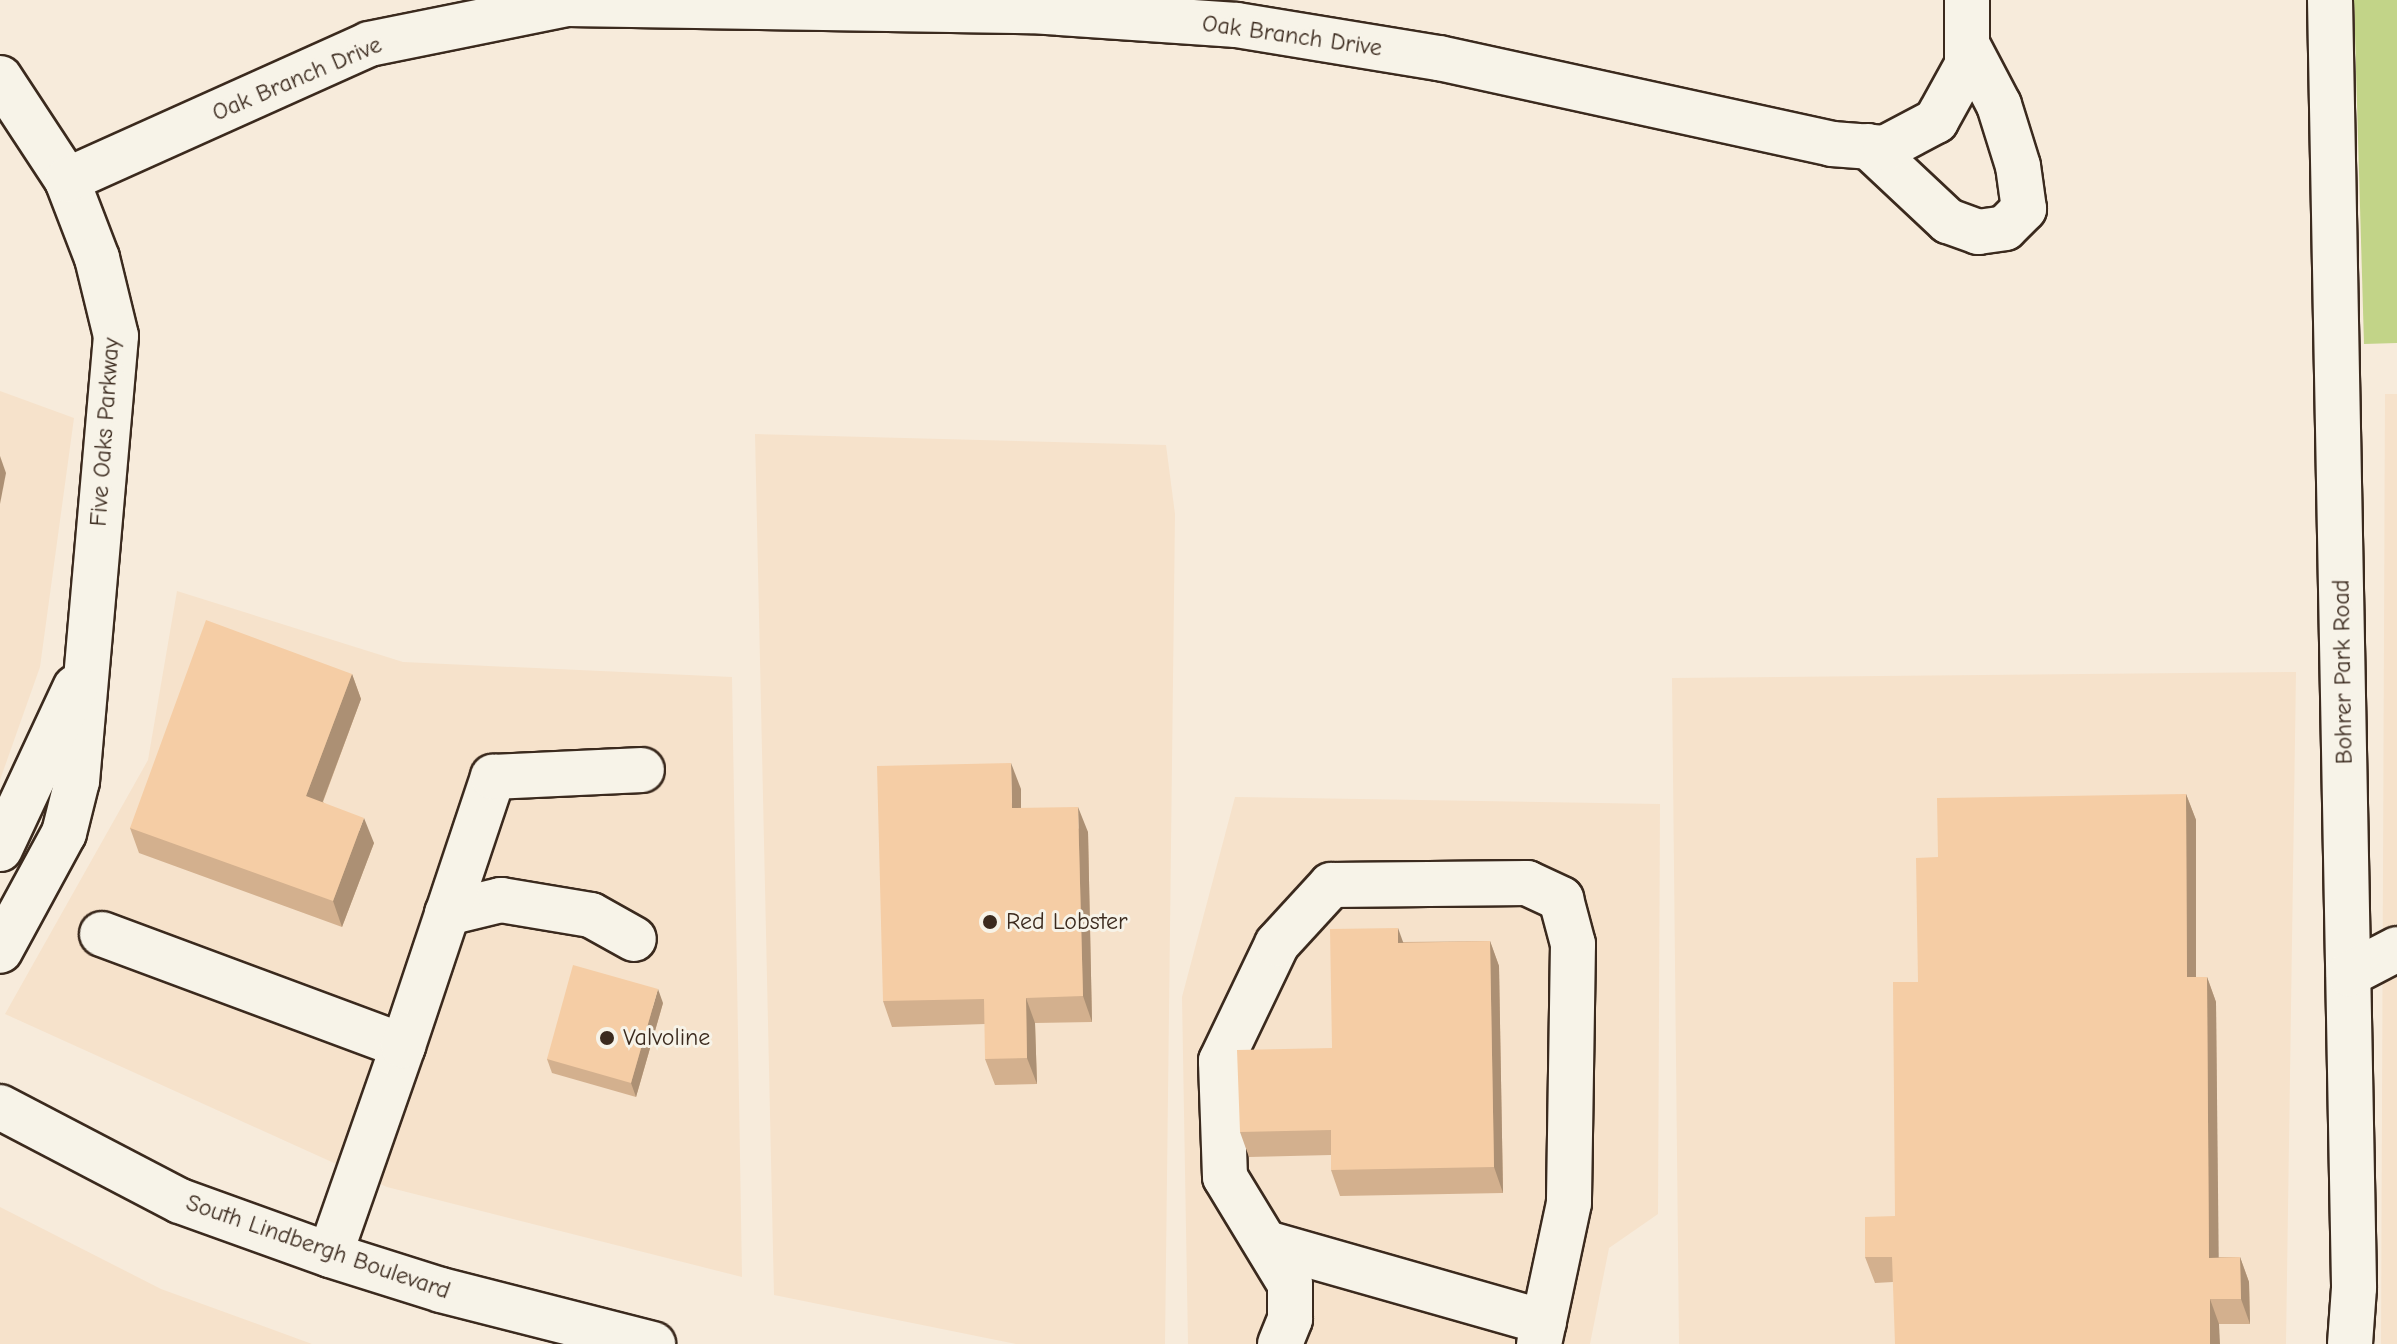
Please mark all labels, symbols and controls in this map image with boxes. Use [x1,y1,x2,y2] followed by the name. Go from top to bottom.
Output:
[1200,9,1384,63] street label: Oak Branch Drive
[208,30,386,128] street label: Oak Branch Drive
[84,337,126,527] street label: Five Oaks Parkway
[2327,579,2359,765] street label: Bohrer Park Road
[1006,908,1127,936] place label: Red Lobster
[981,913,999,931] marker: Red Lobster
[623,1024,710,1052] place label: Valvoline
[598,1029,616,1047] marker: Valvoline
[182,1188,454,1306] street label: South Lindbergh Boulevard

